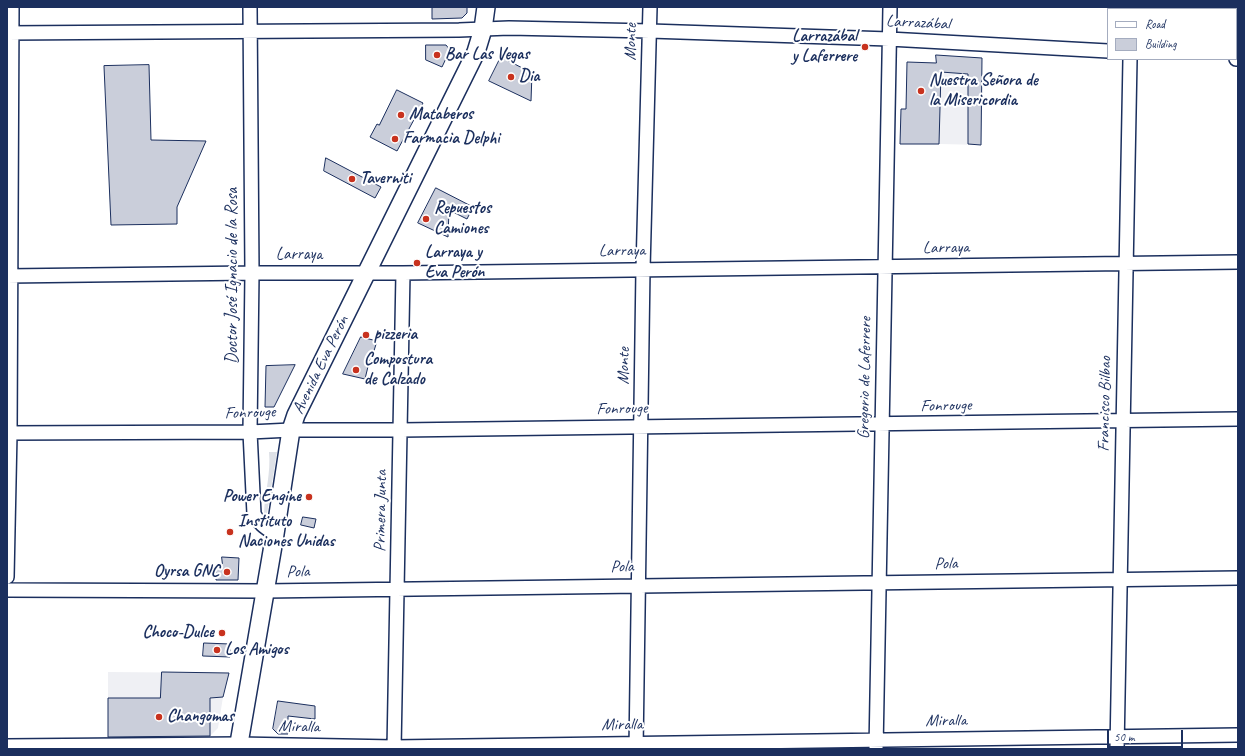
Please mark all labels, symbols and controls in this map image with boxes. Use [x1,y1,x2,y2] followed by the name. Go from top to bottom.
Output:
[1107,8,1237,60] legend
[885,11,951,35] street label: Larrazábal
[1145,16,1165,32] text: Road
[620,23,642,61] street label: Monte
[792,27,857,67] place label: Larrazábal y Laferrere
[1145,36,1177,52] text: Building
[860,42,870,52] marker: Larrazábal y Laferrere
[445,45,529,65] place label: Bar Las Vegas
[432,50,442,60] marker: Bar Las Vegas
[519,67,540,87] place label: Dia
[929,71,1038,111] place label: Nuestra Señora de la Misericordia
[506,72,516,82] marker: Dia
[916,86,926,96] marker: Nuestra Señora de la Misericordia
[409,105,473,125] place label: Mataberos
[396,110,406,120] marker: Mataberos
[403,129,500,149] place label: Farmacia Delphi
[390,134,400,144] marker: Farmacia Delphi
[360,169,411,189] place label: Taverniti
[347,174,357,184] marker: Taverniti
[223,188,243,364] street label: Doctor José Ignacio de la Rosa
[434,199,491,239] place label: Repuestos Camiones
[421,214,431,224] marker: Repuestos Camiones
[923,237,969,259] street label: Larraya
[599,240,645,262] street label: Larraya
[425,243,484,283] place label: Larraya y Eva Perón
[276,245,322,265] street label: Larraya
[412,258,422,268] marker: Larraya y Eva Perón
[288,313,354,417] street label: Avenida Eva Perón
[854,317,876,439] street label: Gregorio de Laferrere
[374,325,417,345] place label: pizzeria
[361,330,371,340] marker: pizzeria
[613,347,635,385] street label: Monte
[364,350,432,390] place label: Compostura de Calzado
[1094,356,1116,452] street label: Francisco Bilbao
[351,365,361,375] marker: Compostura de Calzado
[920,395,972,417] street label: Fonrouge
[596,398,648,420] street label: Fonrouge
[224,402,276,424] street label: Fonrouge
[370,470,392,552] street label: Primera Junta
[223,487,301,507] place label: Power Engine
[304,492,314,502] marker: Power Engine
[238,512,334,552] place label: Instituto Naciones Unidas
[225,527,235,537] marker: Instituto Naciones Unidas
[934,554,958,574] street label: Pola
[610,557,634,577] street label: Pola
[154,562,219,582] place label: Oyrsa GNC
[286,562,310,582] street label: Pola
[222,567,232,577] marker: Oyrsa GNC
[143,623,214,643] place label: Choco-Dulce
[217,628,227,638] marker: Choco-Dulce
[225,640,288,660] place label: Los Amigos
[212,645,222,655] marker: Los Amigos
[167,707,234,727] place label: Changomas
[925,710,967,732] street label: Miralla
[154,712,164,722] marker: Changomas
[601,714,643,736] street label: Miralla
[278,716,320,738] street label: Miralla
[1109,722,1185,748] scale bar
[1114,729,1134,745] text: 50 m

